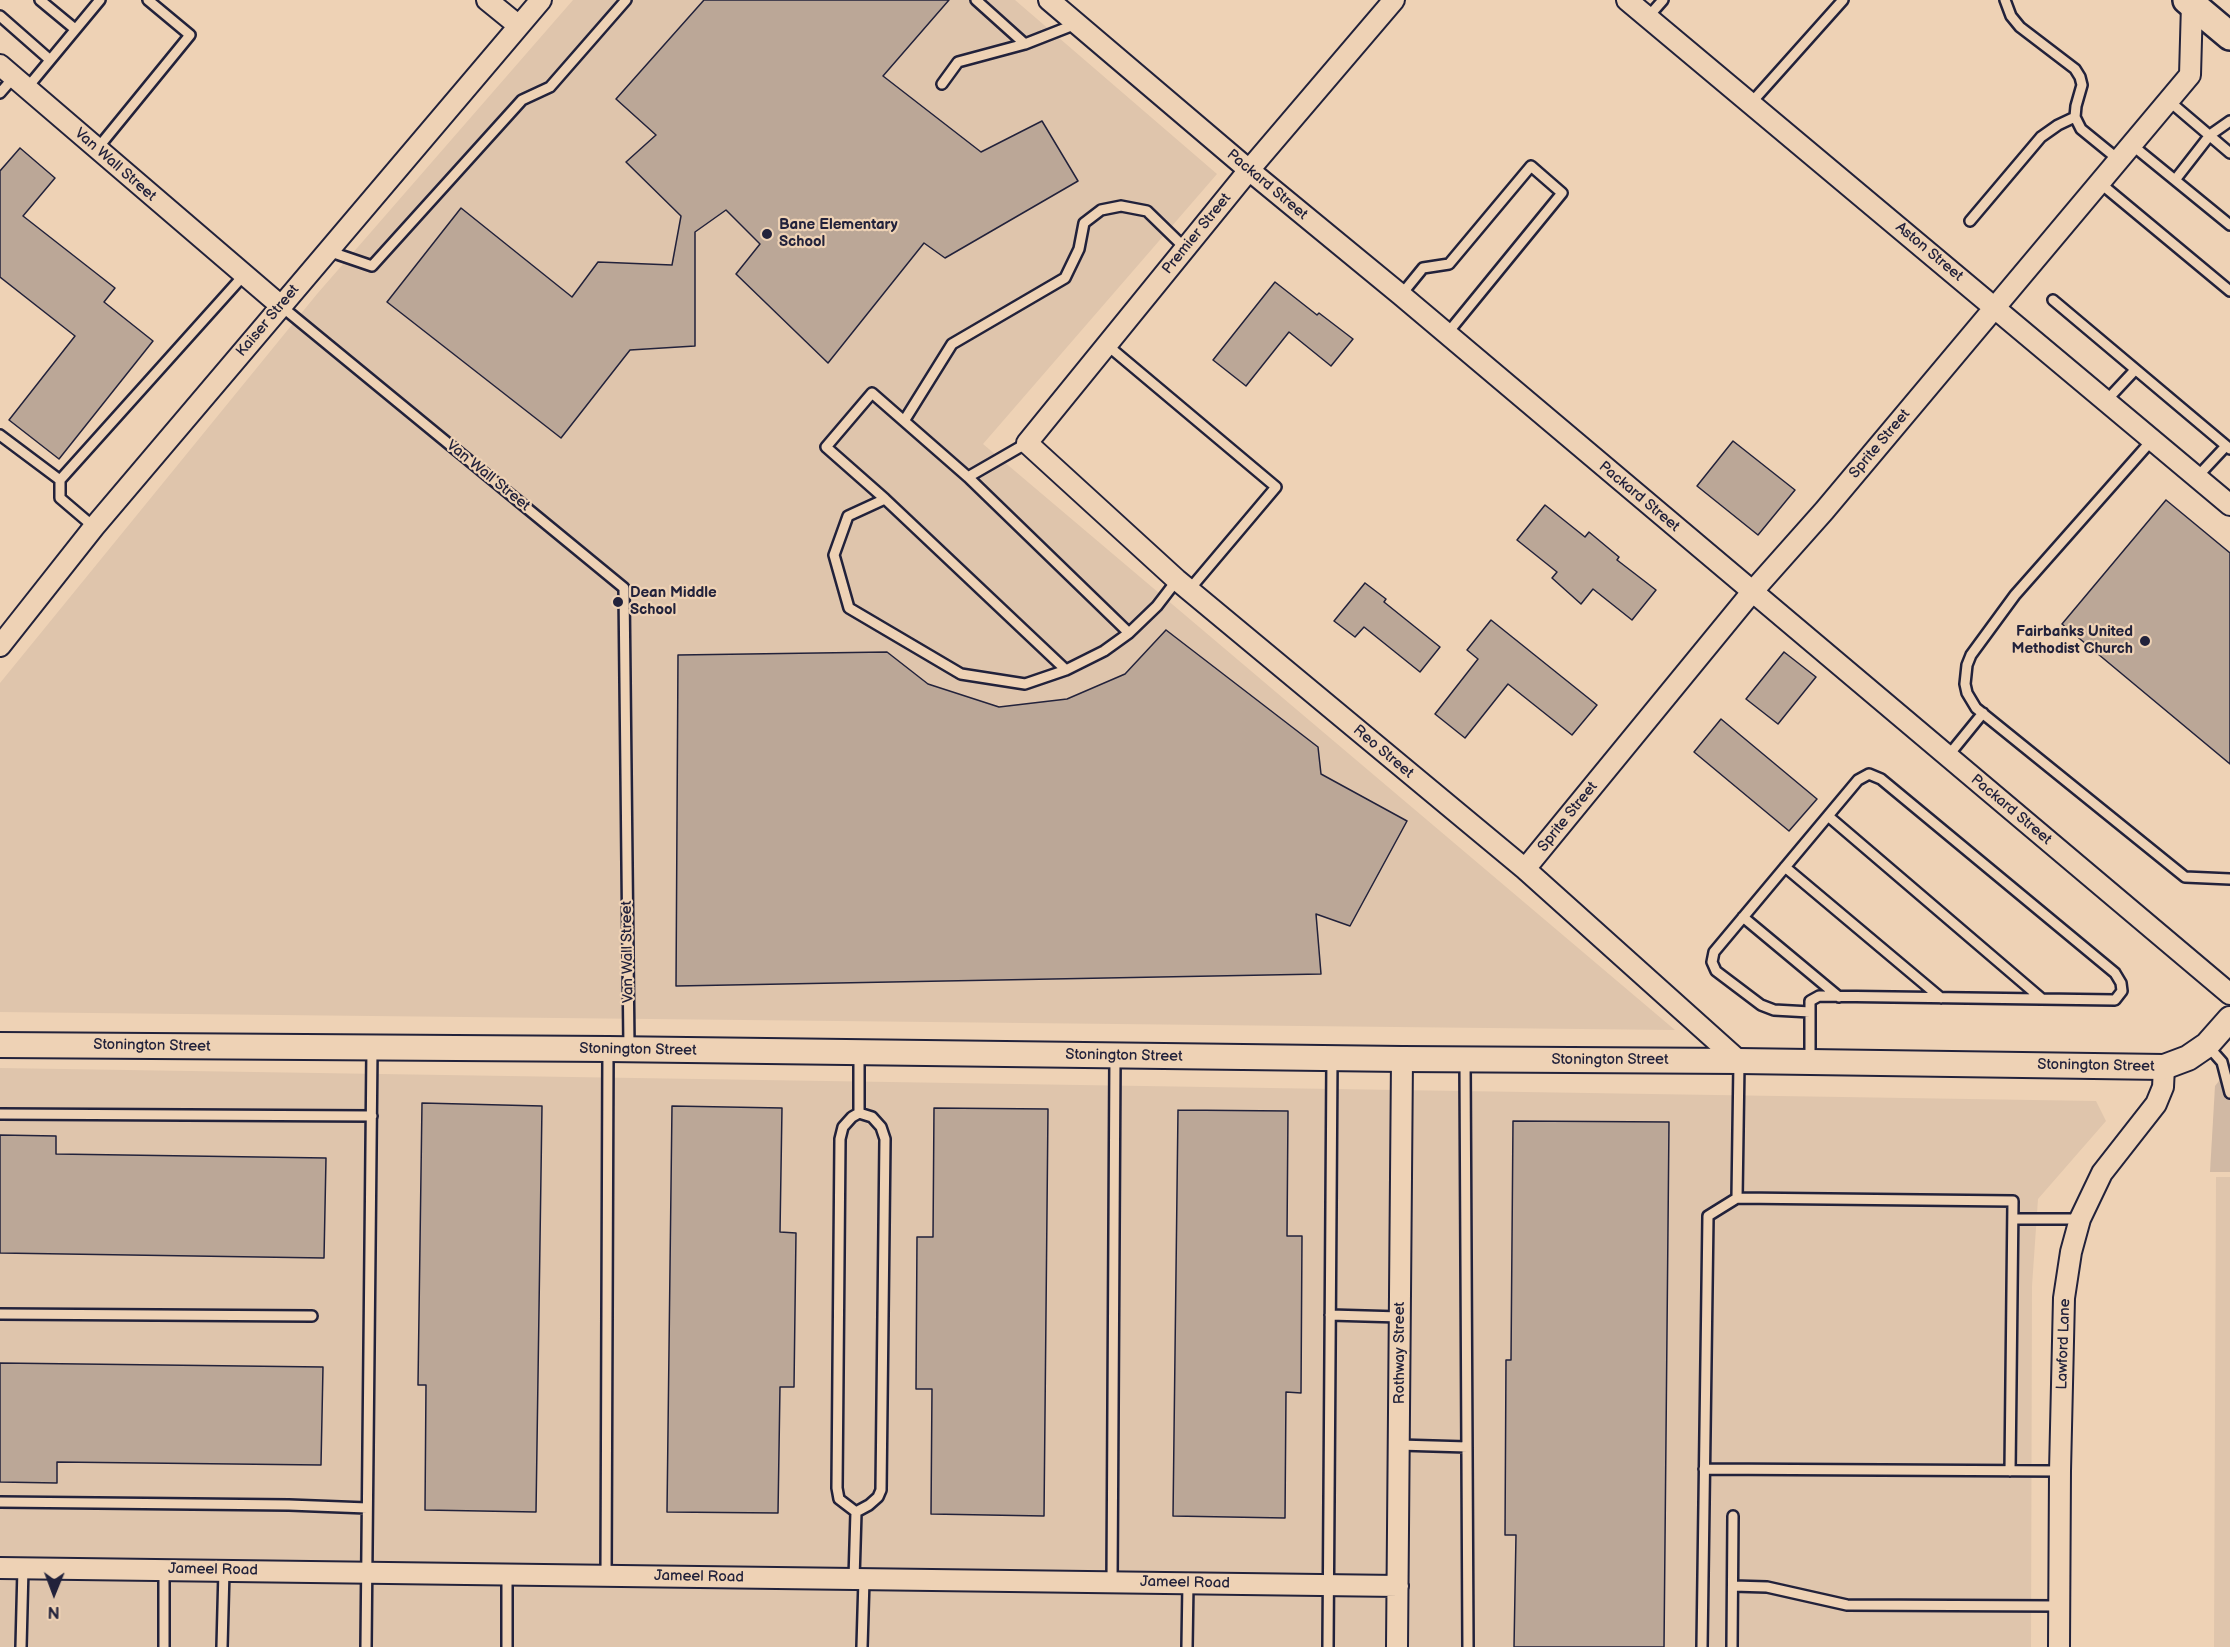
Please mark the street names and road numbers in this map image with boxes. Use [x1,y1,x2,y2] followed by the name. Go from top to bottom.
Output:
[70,125,160,205] street label: Van Wall Street
[1223,146,1311,224] street label: Packard Street
[1159,190,1235,278] street label: Premier Street
[1892,219,1966,285] street label: Aston Street
[233,281,303,361] street label: Kaiser Street
[1846,406,1914,482] street label: Sprite Street
[443,437,533,515] street label: Van Wall Street
[1595,458,1683,536] street label: Packard Street
[1349,722,1417,782] street label: Reo Street
[1967,771,2055,849] street label: Packard Street
[1534,778,1602,856] street label: Sprite Street
[618,901,638,1003] street label: Van Wall Street
[93,1036,211,1056] street label: Stonington Street
[579,1040,697,1060] street label: Stonington Street
[1065,1046,1183,1066] street label: Stonington Street
[1551,1051,1669,1069] street label: Stonington Street
[2037,1056,2155,1076] street label: Stonington Street
[2053,1298,2075,1390] street label: Lawford Lane
[1391,1302,1409,1404] street label: Rothway Street
[168,1560,258,1580] street label: Jameel Road
[654,1567,744,1587] street label: Jameel Road
[1140,1573,1230,1593] street label: Jameel Road

